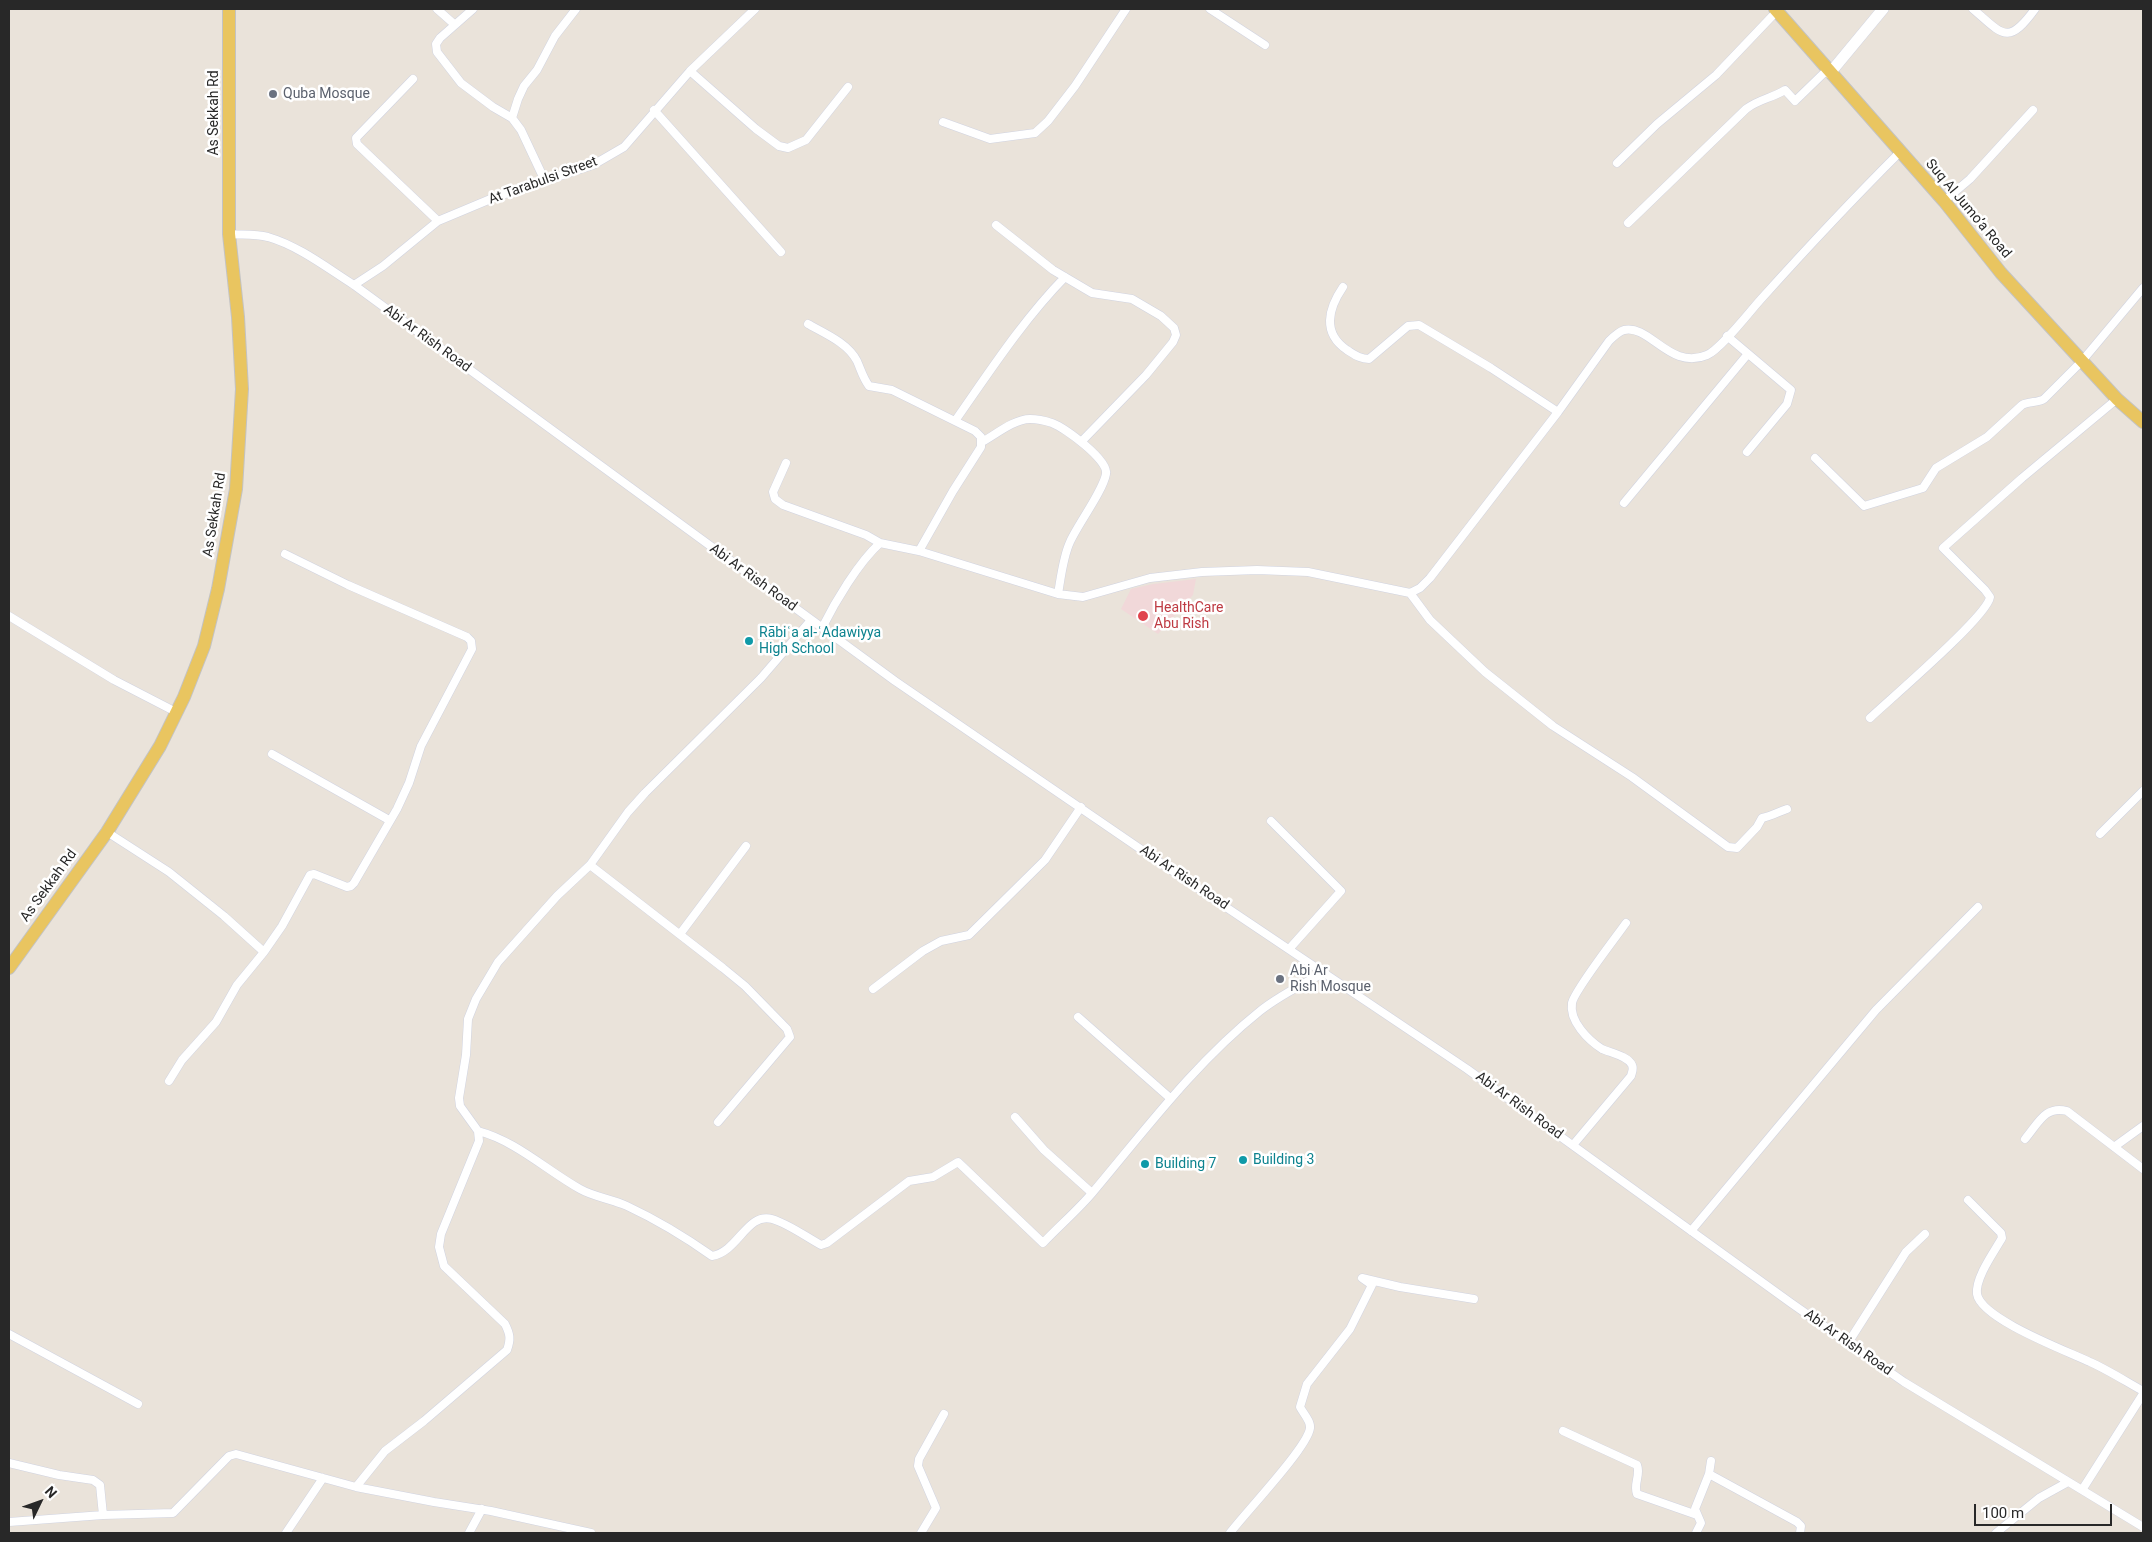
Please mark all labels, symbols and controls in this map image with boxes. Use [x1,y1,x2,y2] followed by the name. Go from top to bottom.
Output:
[206,70,222,156] street label: As Sekkah Rd
[283,86,370,102] place label: Quba Mosque
[267,88,279,100] marker: Quba Mosque
[486,154,600,208] street label: At Tarabulsi Street
[1922,156,2014,262] street label: Suq Al Jumo’a Road
[380,302,474,376] street label: Abi Ar Rish Road
[200,472,230,558] street label: As Sekkah Rd
[706,541,800,615] street label: Abi Ar Rish Road
[1154,600,1223,632] place label: HealthCare Abu Rish
[1136,609,1150,623] marker: HealthCare Abu Rish
[759,625,881,658] place label: Rābiʿa al-ʿAdawiyya High School
[743,635,755,647] marker: Rābiʿa al-ʿAdawiyya High School
[1136,842,1232,914] street label: Abi Ar Rish Road
[17,847,81,925] street label: As Sekkah Rd
[1290,963,1371,996] place label: Abi Ar Rish Mosque
[1274,973,1286,985] marker: Abi Ar Rish Mosque
[1472,1069,1566,1143] street label: Abi Ar Rish Road
[1253,1152,1314,1168] place label: Building 3
[1237,1154,1249,1166] marker: Building 3
[1155,1156,1216,1172] place label: Building 7
[1139,1158,1151,1170] marker: Building 7
[1801,1306,1895,1380] street label: Abi Ar Rish Road
[15,1477,65,1527] north arrow
[42,1483,60,1501] text: N
[1977,1494,2114,1526] scale bar
[1982,1504,2024,1522] text: 100 m

